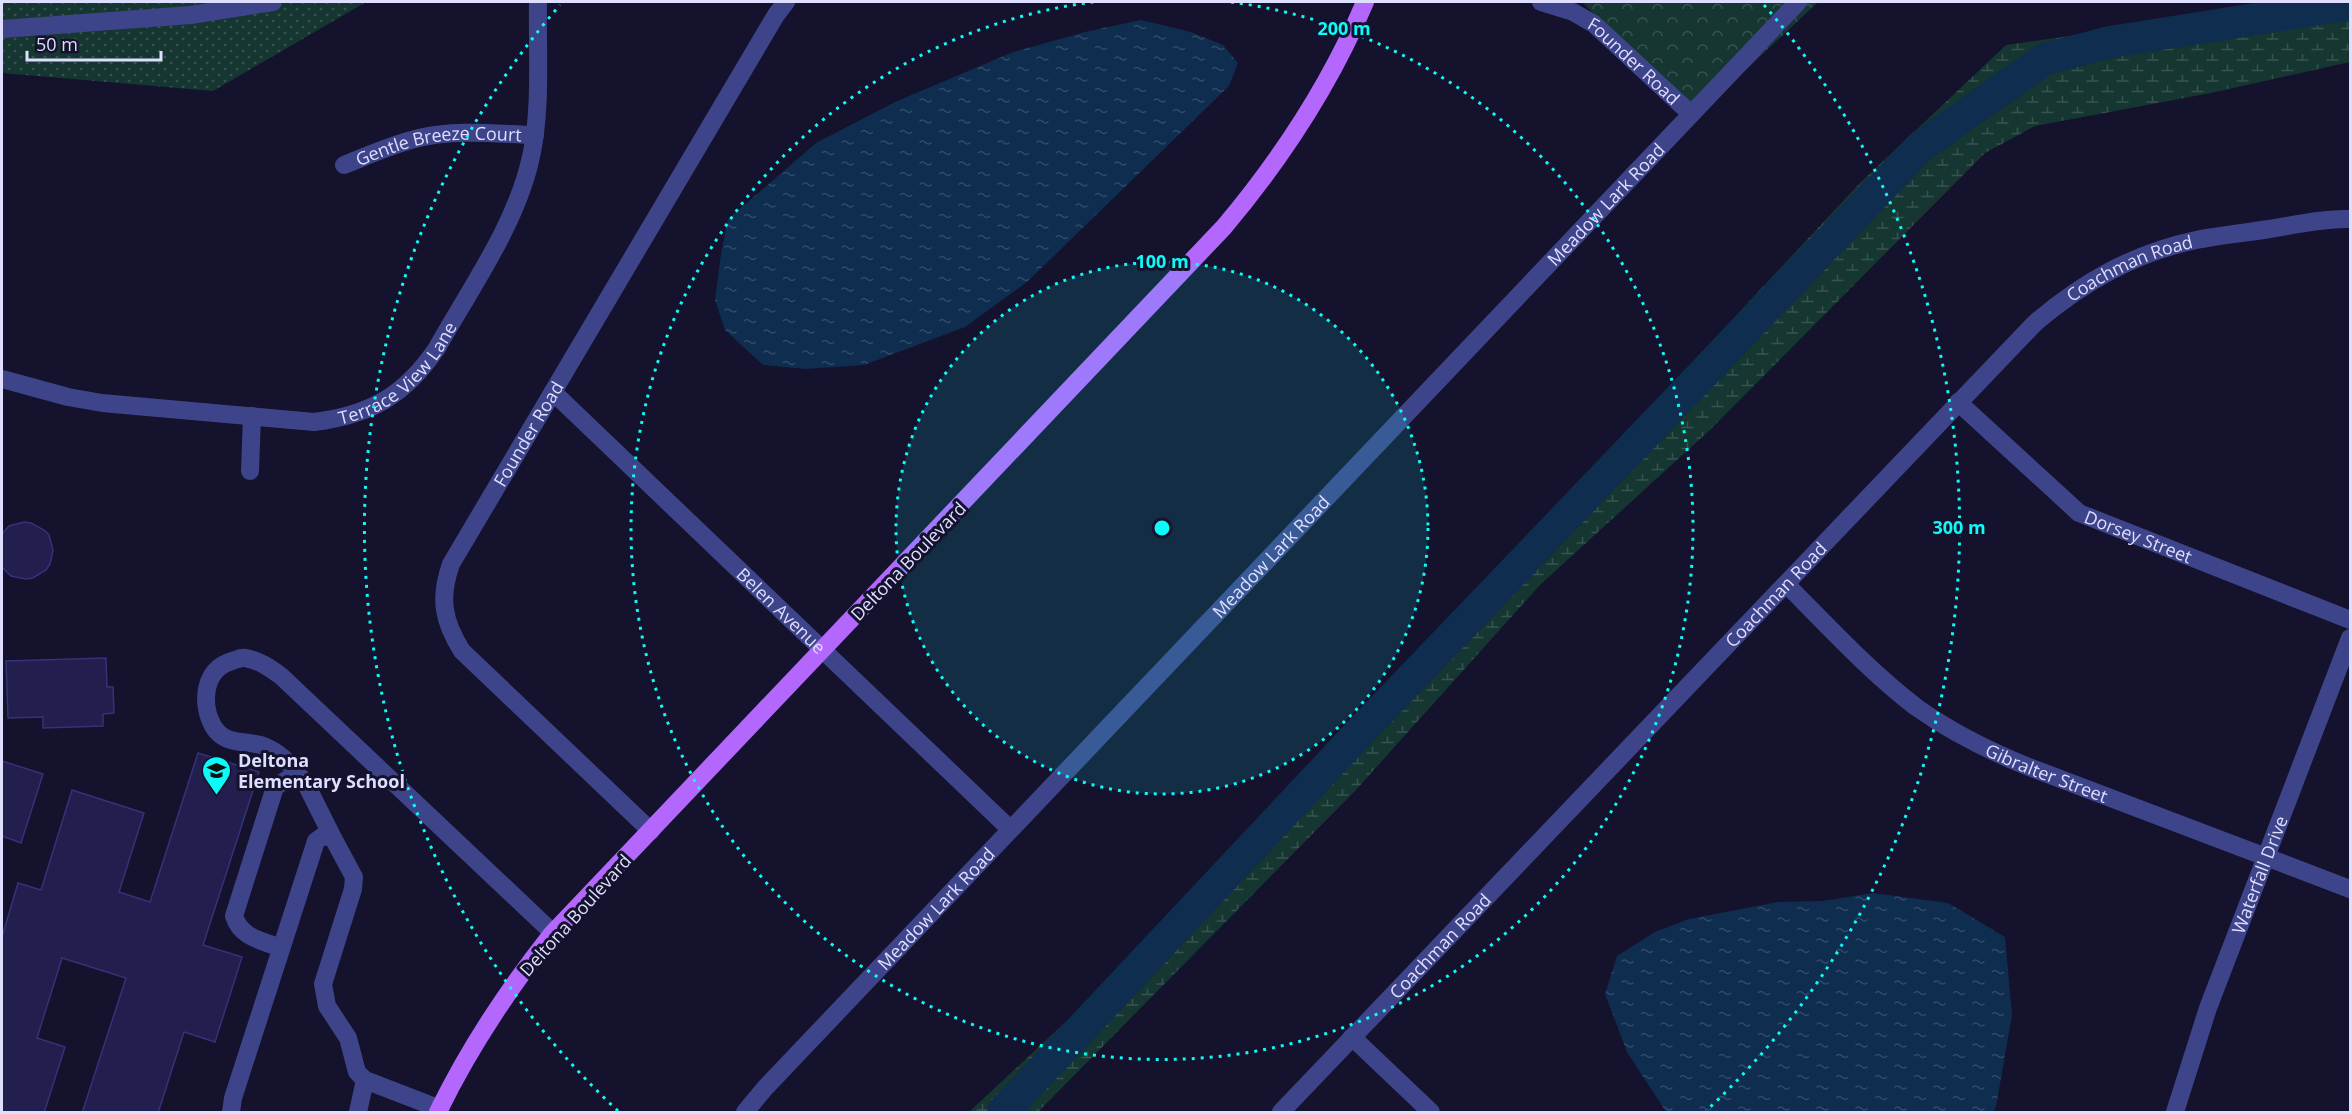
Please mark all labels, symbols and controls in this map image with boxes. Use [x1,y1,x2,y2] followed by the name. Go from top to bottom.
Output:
[1584,11,1685,110] street label: Founder Road
[1317,16,1371,40] text: 200 m
[27,24,160,62] scale bar
[36,32,78,56] text: 50 m
[352,121,522,171] street label: Gentle Breeze Court
[1542,138,1670,271] street label: Meadow Lark Road
[2061,229,2195,307] street label: Coachman Road
[1135,249,1189,273] text: 100 m
[336,317,462,430] street label: Terrace View Lane
[488,377,569,491] street label: Founder Road
[1207,490,1335,623] street label: Meadow Lark Road
[845,496,971,626] street label: Deltona Boulevard
[2081,504,2196,569] street label: Dorsey Street
[1932,515,1986,539] text: 300 m
[1152,518,1172,538] centre of rings
[1720,536,1832,652] street label: Coachman Road
[732,562,831,659] street label: Belen Avenue
[1982,738,2111,808] street label: Gibralter Street
[238,748,405,793] place label: Deltona Elementary School
[201,754,233,796] school or university icon: Deltona Elementary School
[2226,812,2293,937] street label: Waterfall Drive
[872,842,1000,975] street label: Meadow Lark Road
[514,849,636,981] street label: Deltona Boulevard
[1384,888,1496,1004] street label: Coachman Road

